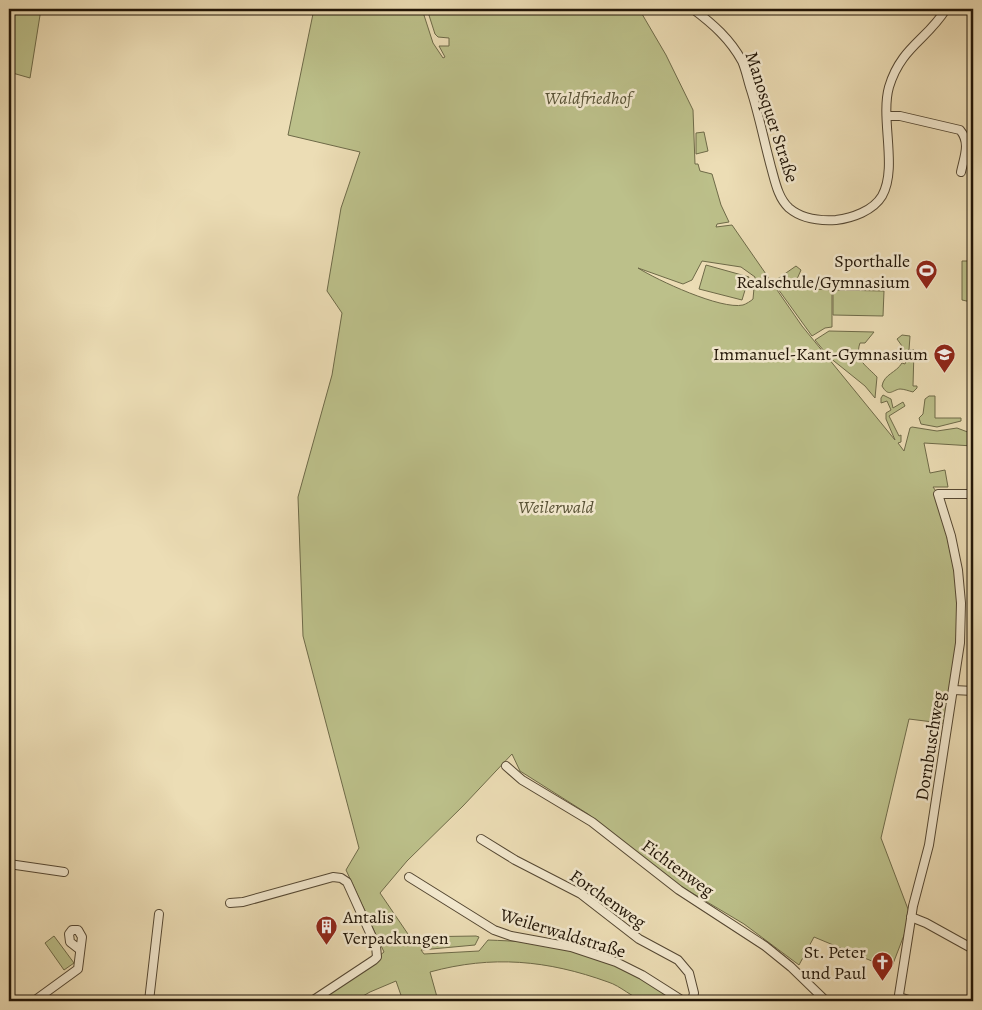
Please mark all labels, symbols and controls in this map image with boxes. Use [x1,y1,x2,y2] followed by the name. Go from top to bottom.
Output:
[740,48,804,186] street label: Manosquer Straße
[544,86,635,110] park label: Waldfriedhof
[736,249,910,294] place label: Sporthalle Realschule/Gymnasium
[914,259,938,290] sports icon: Sporthalle Realschule/Gymnasium
[713,342,928,366] place label: Immanuel-Kant-Gymnasium
[932,342,956,373] school or university icon: Immanuel-Kant-Gymnasium
[518,495,595,519] park label: Weilerwald
[909,689,951,803] street label: Dornbuschweg
[637,834,719,902] street label: Fichtenweg
[565,864,651,934] street label: Forchenweg
[496,902,629,963] street label: Weilerwaldstraße
[342,905,449,950] place label: Antalis Verpackungen
[315,915,339,946] building icon: Antalis Verpackungen
[801,940,867,985] place label: St. Peter und Paul
[870,950,894,981] church icon: St. Peter und Paul

